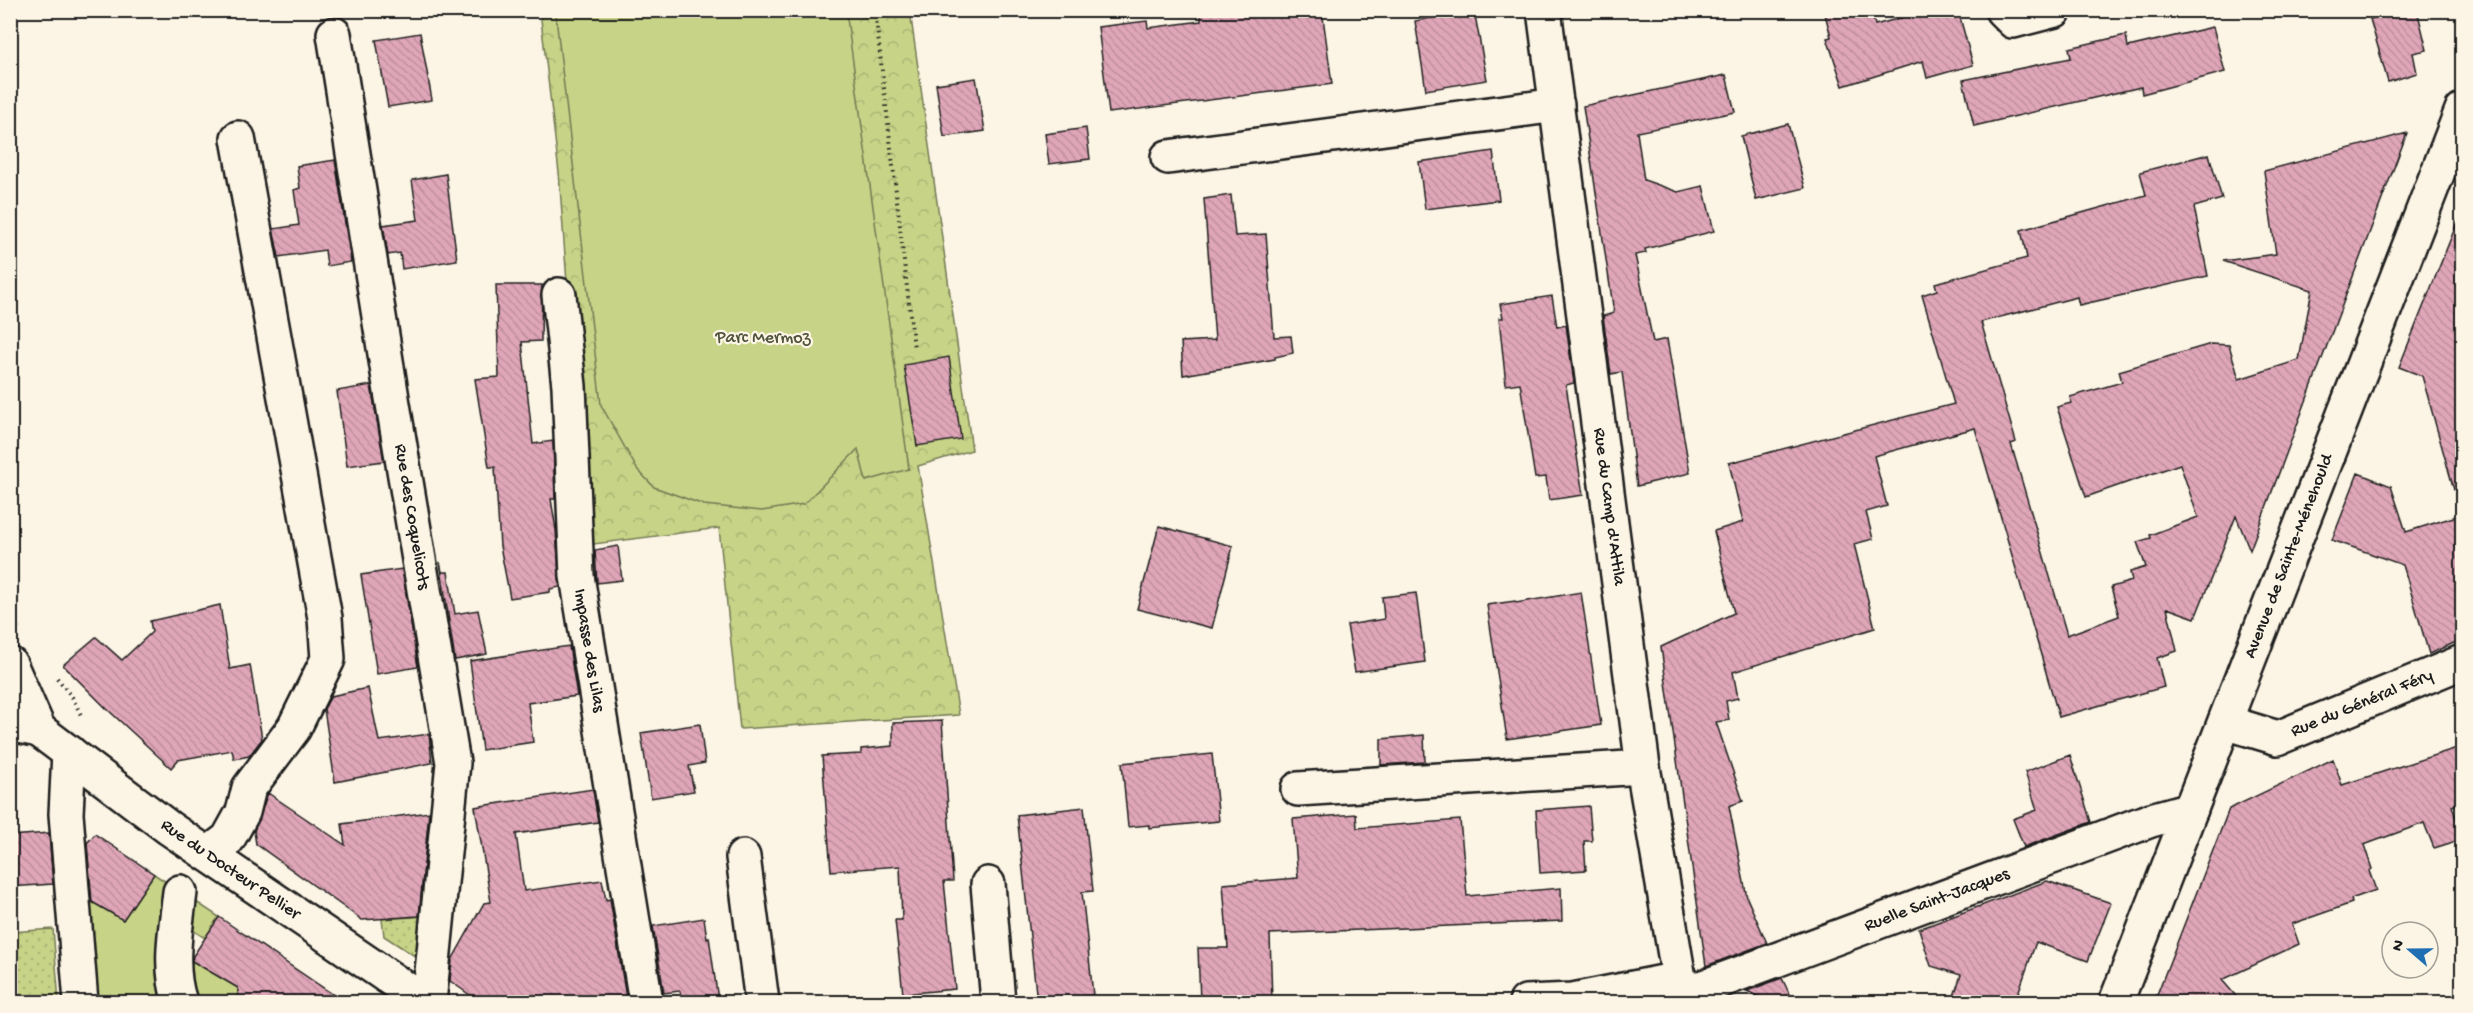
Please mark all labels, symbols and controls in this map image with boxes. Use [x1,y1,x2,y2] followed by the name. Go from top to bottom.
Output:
[715,328,812,349] park label: Parc Mermoz
[1588,427,1630,588] street label: Rue du Camp d'Attila
[389,442,435,592] street label: Rue des Coquelicots
[2240,450,2338,661] street label: Avenue de Sainte-Ménehould
[569,587,610,715] street label: Impasse des Lilas
[2288,665,2436,742] street label: Rue du Général Féry
[156,815,306,925] street label: Rue du Docteur Pellier
[1861,863,2014,937] street label: Ruelle Saint-Jacques
[2380,920,2440,980] north arrow
[2388,937,2410,954] text: N

